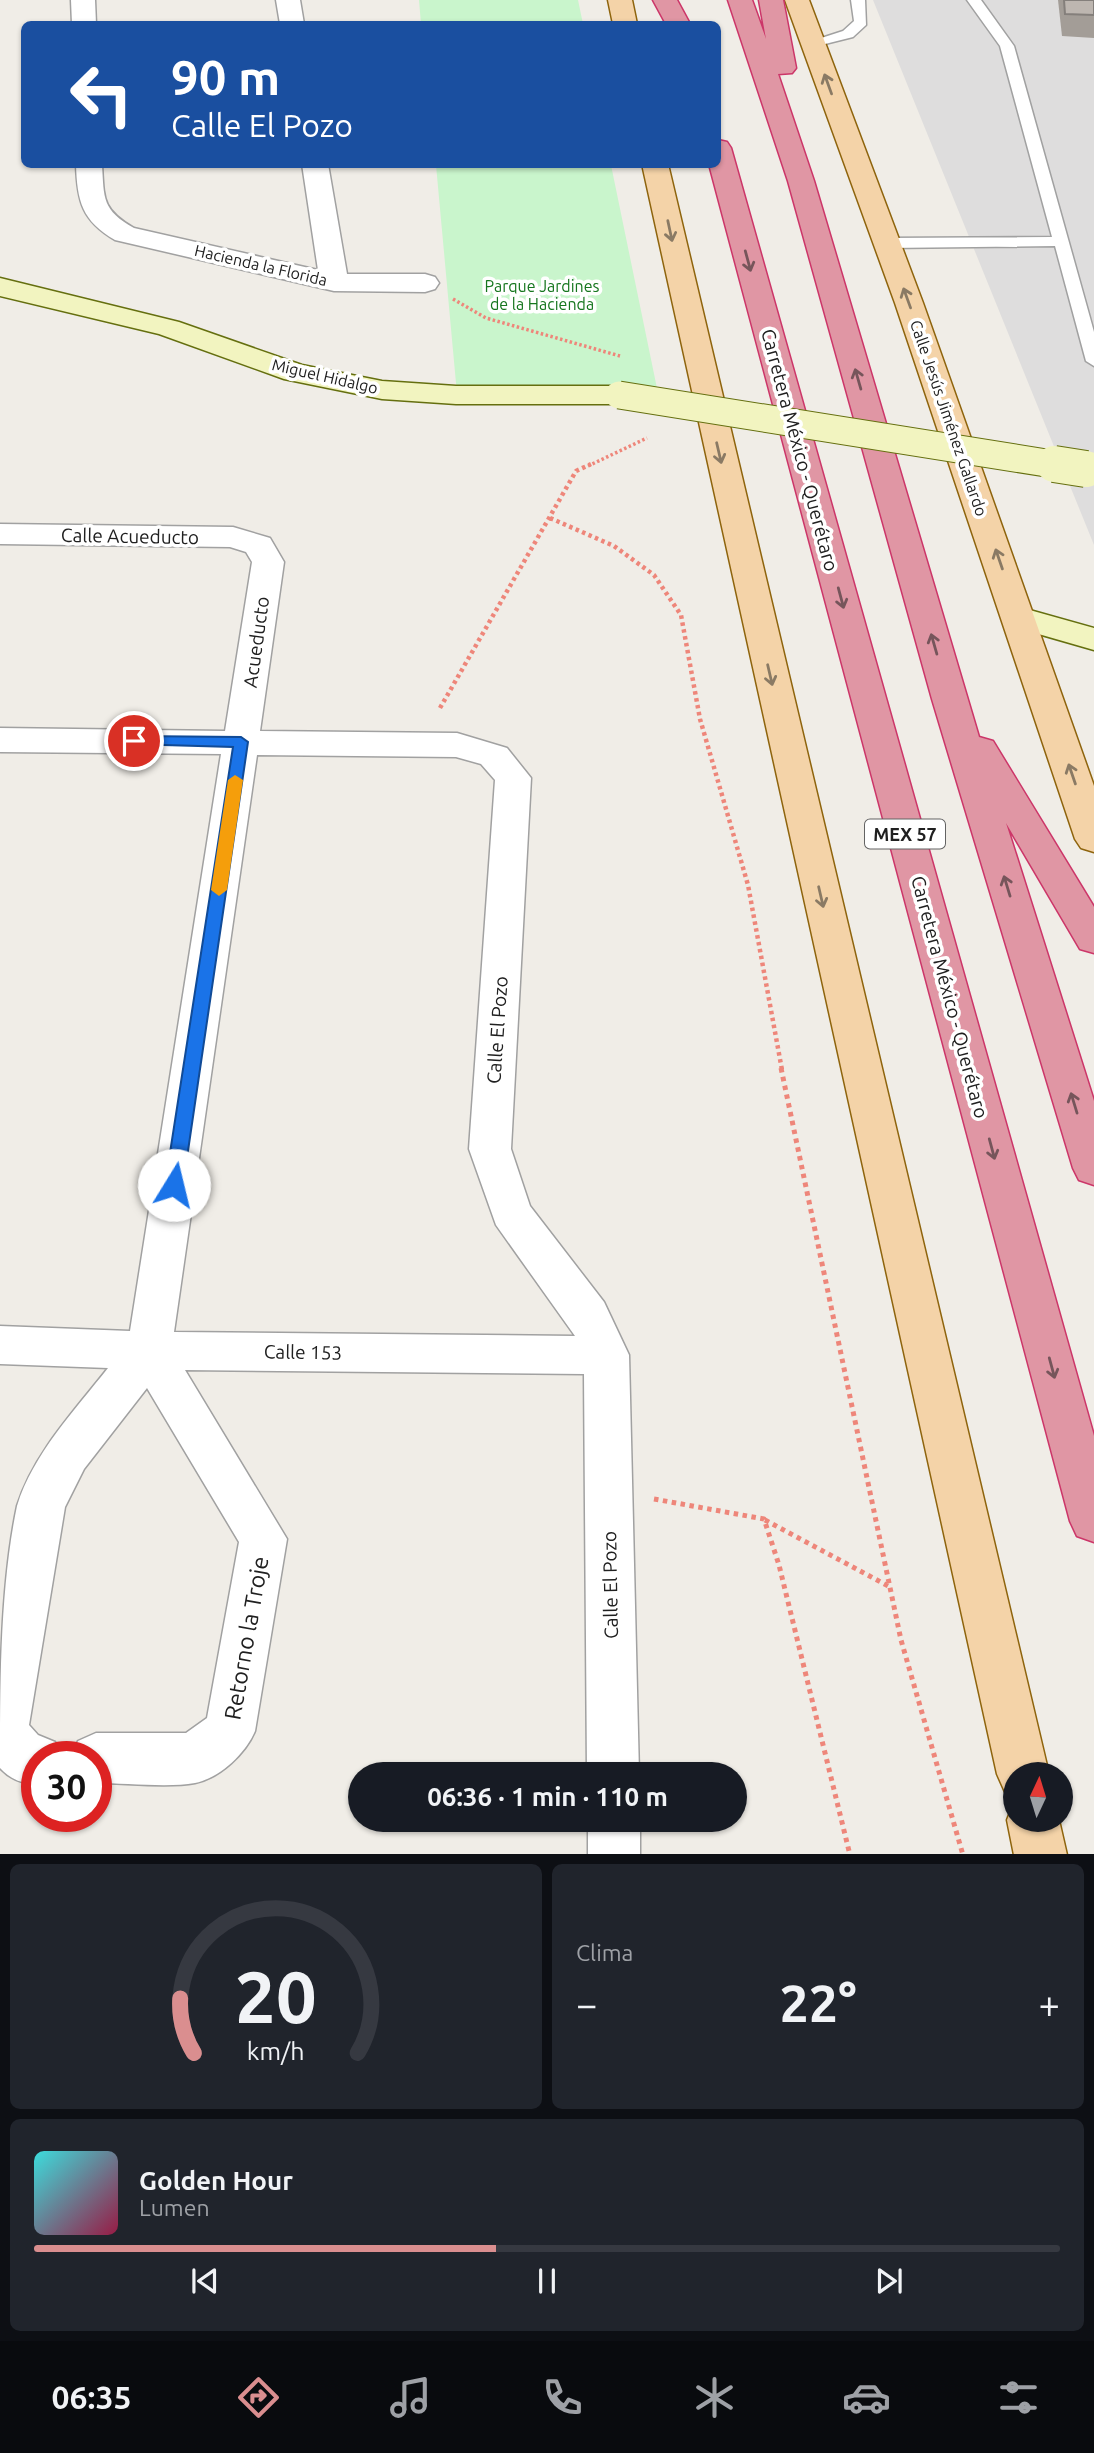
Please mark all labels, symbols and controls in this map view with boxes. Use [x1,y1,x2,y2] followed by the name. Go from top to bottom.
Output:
[56,49,147,140] icon: left
[171,49,280,104] text: 90 m
[821,74,834,96] one-way arrow
[171,107,353,143] text: Calle El Pozo
[663,219,677,242] one-way arrow
[193,241,329,289] street label: Hacienda la Florida
[743,250,756,272] one-way arrow
[485,277,600,313] park label: Parque Jardines de la Hacienda
[900,287,913,309] one-way arrow
[907,318,991,518] street label: Calle Jesús Jiménez Gallardo
[757,326,843,574] street label: Carretera México - Querétaro
[270,355,380,397] street label: Miguel Hidalgo
[851,368,864,390] one-way arrow
[713,441,727,464] one-way arrow
[61,524,199,548] street label: Calle Acueducto
[992,548,1004,570] one-way arrow
[835,587,848,609] one-way arrow
[239,595,273,689] street label: Acueducto
[926,634,939,656] one-way arrow
[764,663,778,686] one-way arrow
[104,711,164,771] pin
[115,722,153,760] icon: arrive
[1065,763,1078,785] one-way arrow
[865,820,945,848] road number: MEX 57
[907,873,993,1121] street label: Carretera México - Querétaro
[999,875,1012,897] one-way arrow
[815,885,829,908] one-way arrow
[482,975,512,1085] street label: Calle El Pozo
[1066,1092,1079,1114] one-way arrow
[986,1137,999,1159] one-way arrow
[137,1148,211,1222] position arrow
[264,1340,342,1364] street label: Calle 153
[1046,1356,1059,1379] one-way arrow
[598,1531,622,1639] street label: Calle El Pozo
[219,1554,273,1722] street label: Retorno la Troje
[21,1741,112,1832] speed limit sign: 30
[1003,1762,1073,1832] north arrow
[1003,1762,1073,1832] map controls
[427,1782,668,1811] text: 06:36 · 1 min · 110 m
[576,1940,633,1965] text: Clima
[235,1955,317,2037] text: 20
[779,1974,857,2032] text: 22°
[576,1983,597,2025] text: −
[1039,1983,1060,2025] text: +
[247,2036,305,2064] text: km/h
[139,2166,293,2195] text: Golden Hour
[139,2195,210,2220] text: Lumen
[186,2262,224,2300] icon: previous
[528,2262,566,2300] icon: pause
[870,2262,908,2300] icon: next
[234,2373,283,2422] icon: directions
[386,2373,435,2422] icon: music
[538,2373,587,2422] icon: phone
[690,2373,739,2422] icon: climate
[842,2373,891,2422] icon: car
[994,2373,1043,2422] icon: filters
[51,2379,132,2415] text: 06:35

